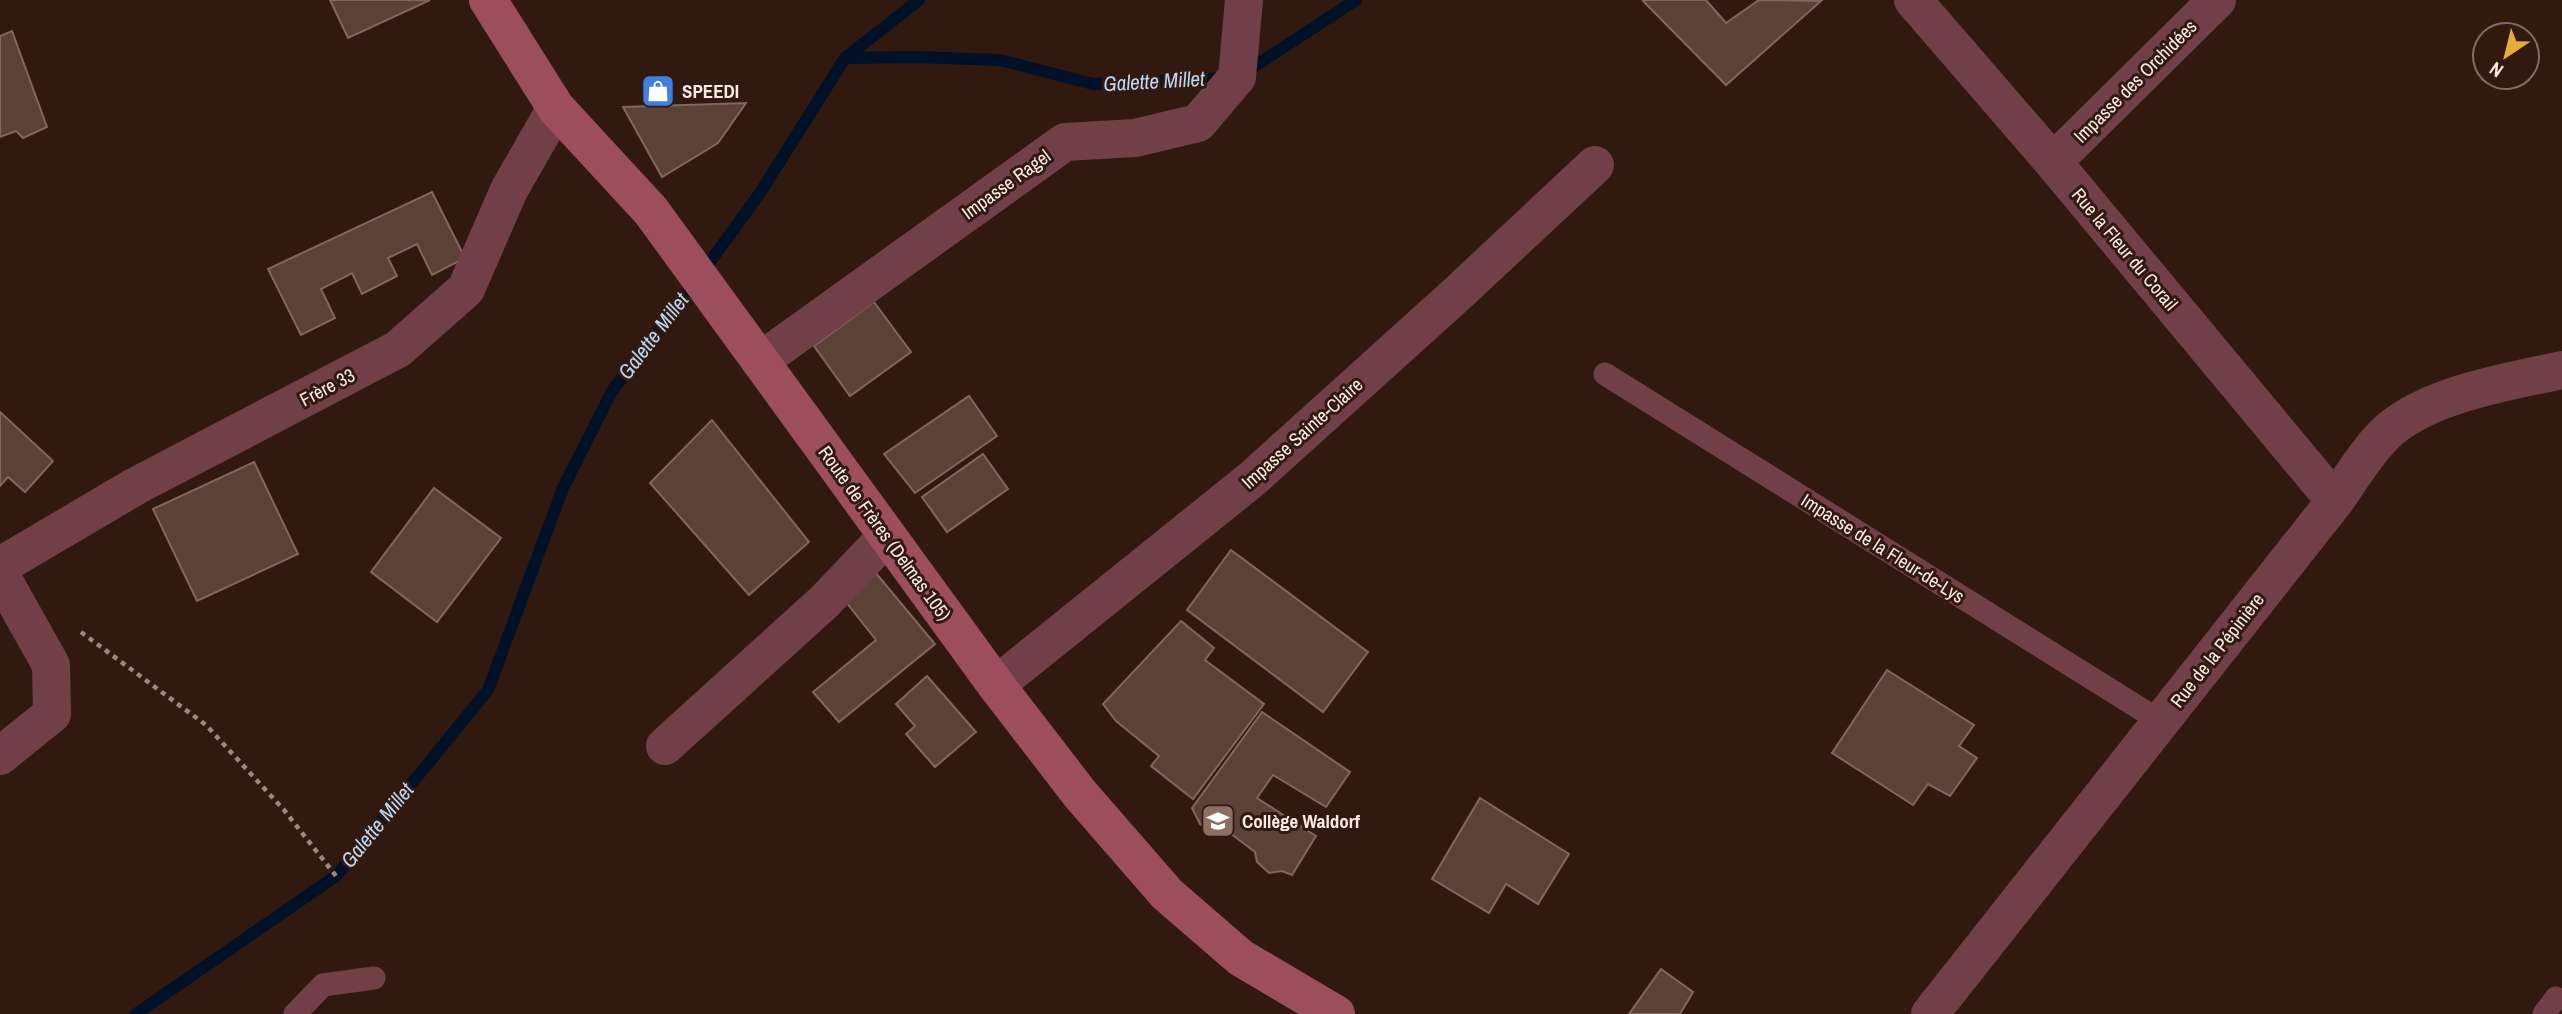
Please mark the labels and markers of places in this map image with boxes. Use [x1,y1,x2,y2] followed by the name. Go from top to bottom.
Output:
[639,72,677,110] shop icon: SPEEDI
[682,78,739,104] place label: SPEEDI
[1199,802,1237,840] school or university icon: Collège Waldorf
[1242,808,1361,834] place label: Collège Waldorf

